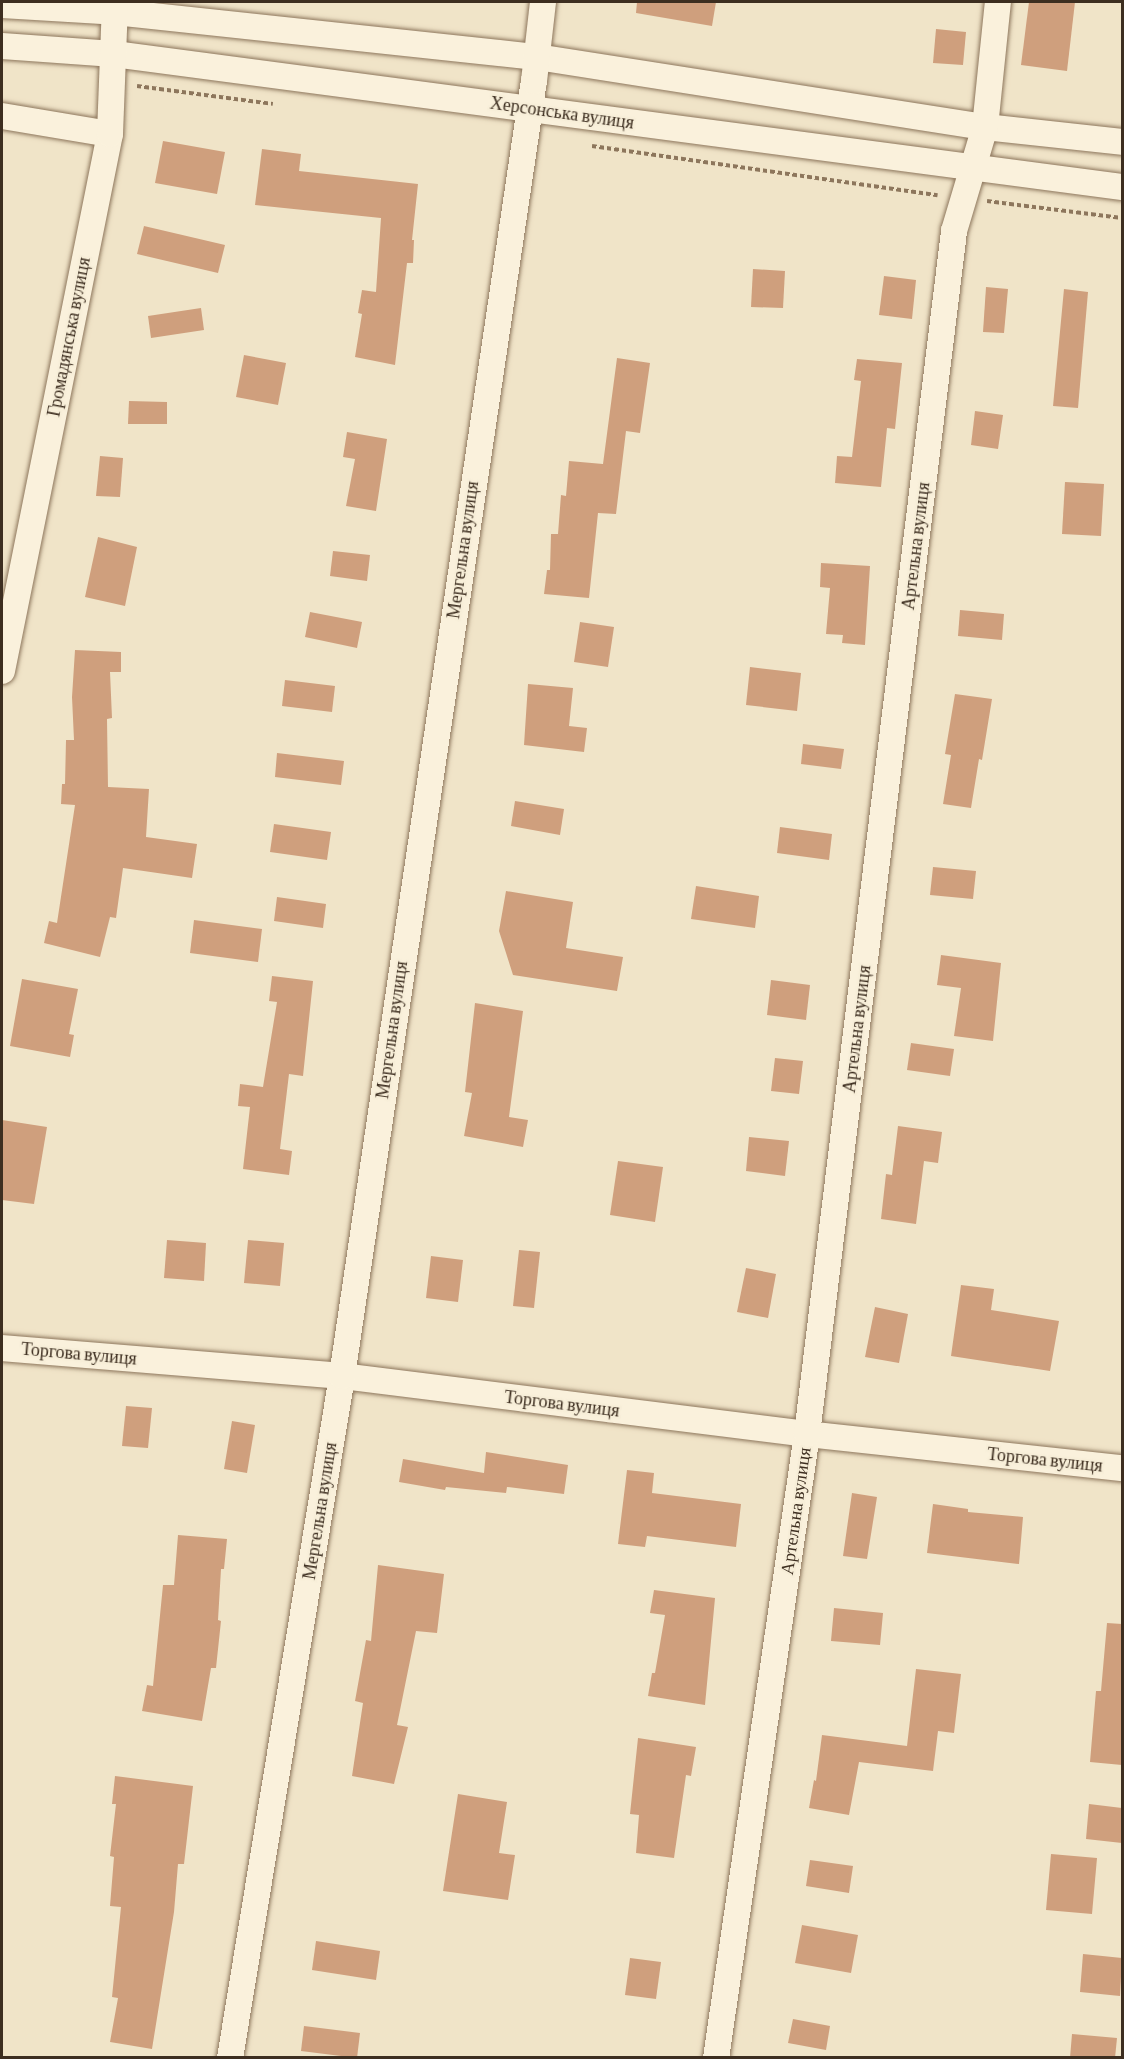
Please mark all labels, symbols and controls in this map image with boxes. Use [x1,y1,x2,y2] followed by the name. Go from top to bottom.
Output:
[489,92,635,134] street label: Херсонська вулиця
[43,255,95,419] street label: Громадянська вулиця
[443,480,483,620] street label: Мергельна вулиця
[897,481,935,611] street label: Артельна вулиця
[372,960,412,1100] street label: Мергельна вулиця
[838,964,876,1094] street label: Артельна вулиця
[20,1338,138,1370] street label: Торгова вулиця
[503,1386,621,1422] street label: Торгова вулиця
[298,1441,342,1581] street label: Мергельна вулиця
[986,1443,1104,1477] street label: Торгова вулиця
[776,1446,816,1576] street label: Артельна вулиця

